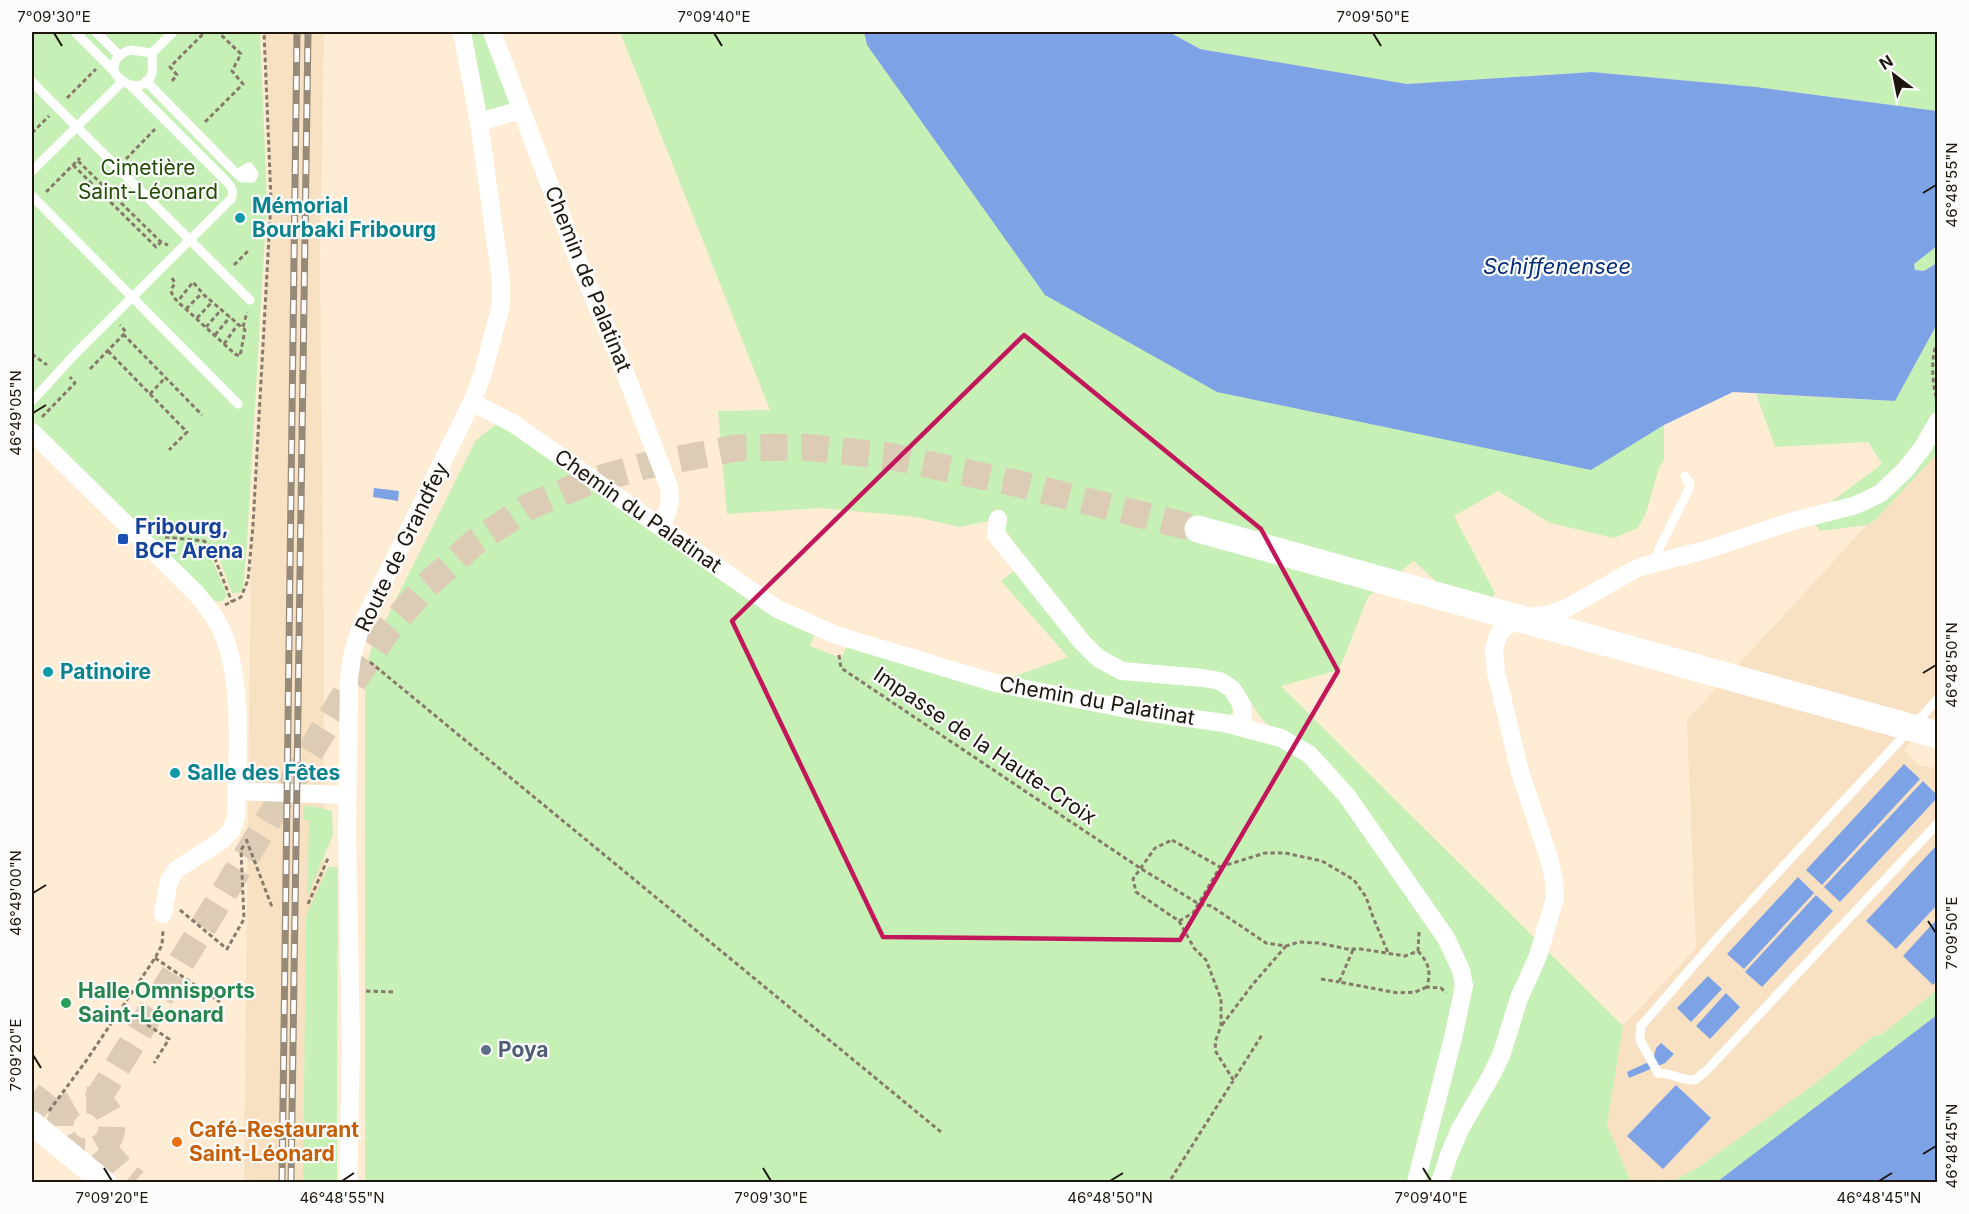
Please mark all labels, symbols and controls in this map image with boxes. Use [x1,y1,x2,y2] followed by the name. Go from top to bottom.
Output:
[17,7,91,26] text: 7°09'30"E
[678,7,750,26] text: 7°09'40"E
[1336,7,1410,26] text: 7°09'50"E
[1864,45,1924,105] north arrow
[1876,51,1897,74] text: N
[1942,142,1961,228] text: 46°48'55"N
[78,155,218,204] park label: Cimetière Saint-Léonard
[540,182,637,375] street label: Chemin de Palatinat
[252,193,436,242] place label: Mémorial Bourbaki Fribourg
[233,211,247,225] marker: Mémorial Bourbaki Fribourg
[1483,253,1631,279] water label: Schiffenensee
[6,370,25,456] text: 46°49'05"N
[550,444,727,578] street label: Chemin du Palatinat
[350,458,454,636] street label: Route de Grandfey
[135,514,243,563] place label: Fribourg, BCF Arena
[116,532,130,546] marker: Fribourg, BCF Arena
[1942,622,1961,708] text: 46°48'50"N
[60,659,151,684] place label: Patinoire
[869,662,1101,830] street label: Impasse de la Haute-Croix
[41,665,55,679] marker: Patinoire
[997,671,1197,730] street label: Chemin du Palatinat
[187,760,340,785] place label: Salle des Fêtes
[168,766,182,780] marker: Salle des Fêtes
[6,850,25,936] text: 46°49'00"N
[1942,896,1961,970] text: 7°09'50"E
[78,978,255,1027] place label: Halle Omnisports Saint-Léonard
[59,996,73,1010] marker: Halle Omnisports Saint-Léonard
[6,1018,25,1092] text: 7°09'20"E
[498,1037,549,1062] place label: Poya
[479,1043,493,1057] marker: Poya
[1942,1104,1961,1188] text: 46°48'45"N
[189,1117,359,1166] place label: Café-Restaurant Saint-Léonard
[170,1135,184,1149] marker: Café-Restaurant Saint-Léonard
[75,1188,149,1207] text: 7°09'20"E
[299,1188,385,1207] text: 46°48'55"N
[734,1188,808,1207] text: 7°09'30"E
[1067,1188,1153,1207] text: 46°48'50"N
[1395,1188,1467,1207] text: 7°09'40"E
[1837,1188,1921,1207] text: 46°48'45"N

